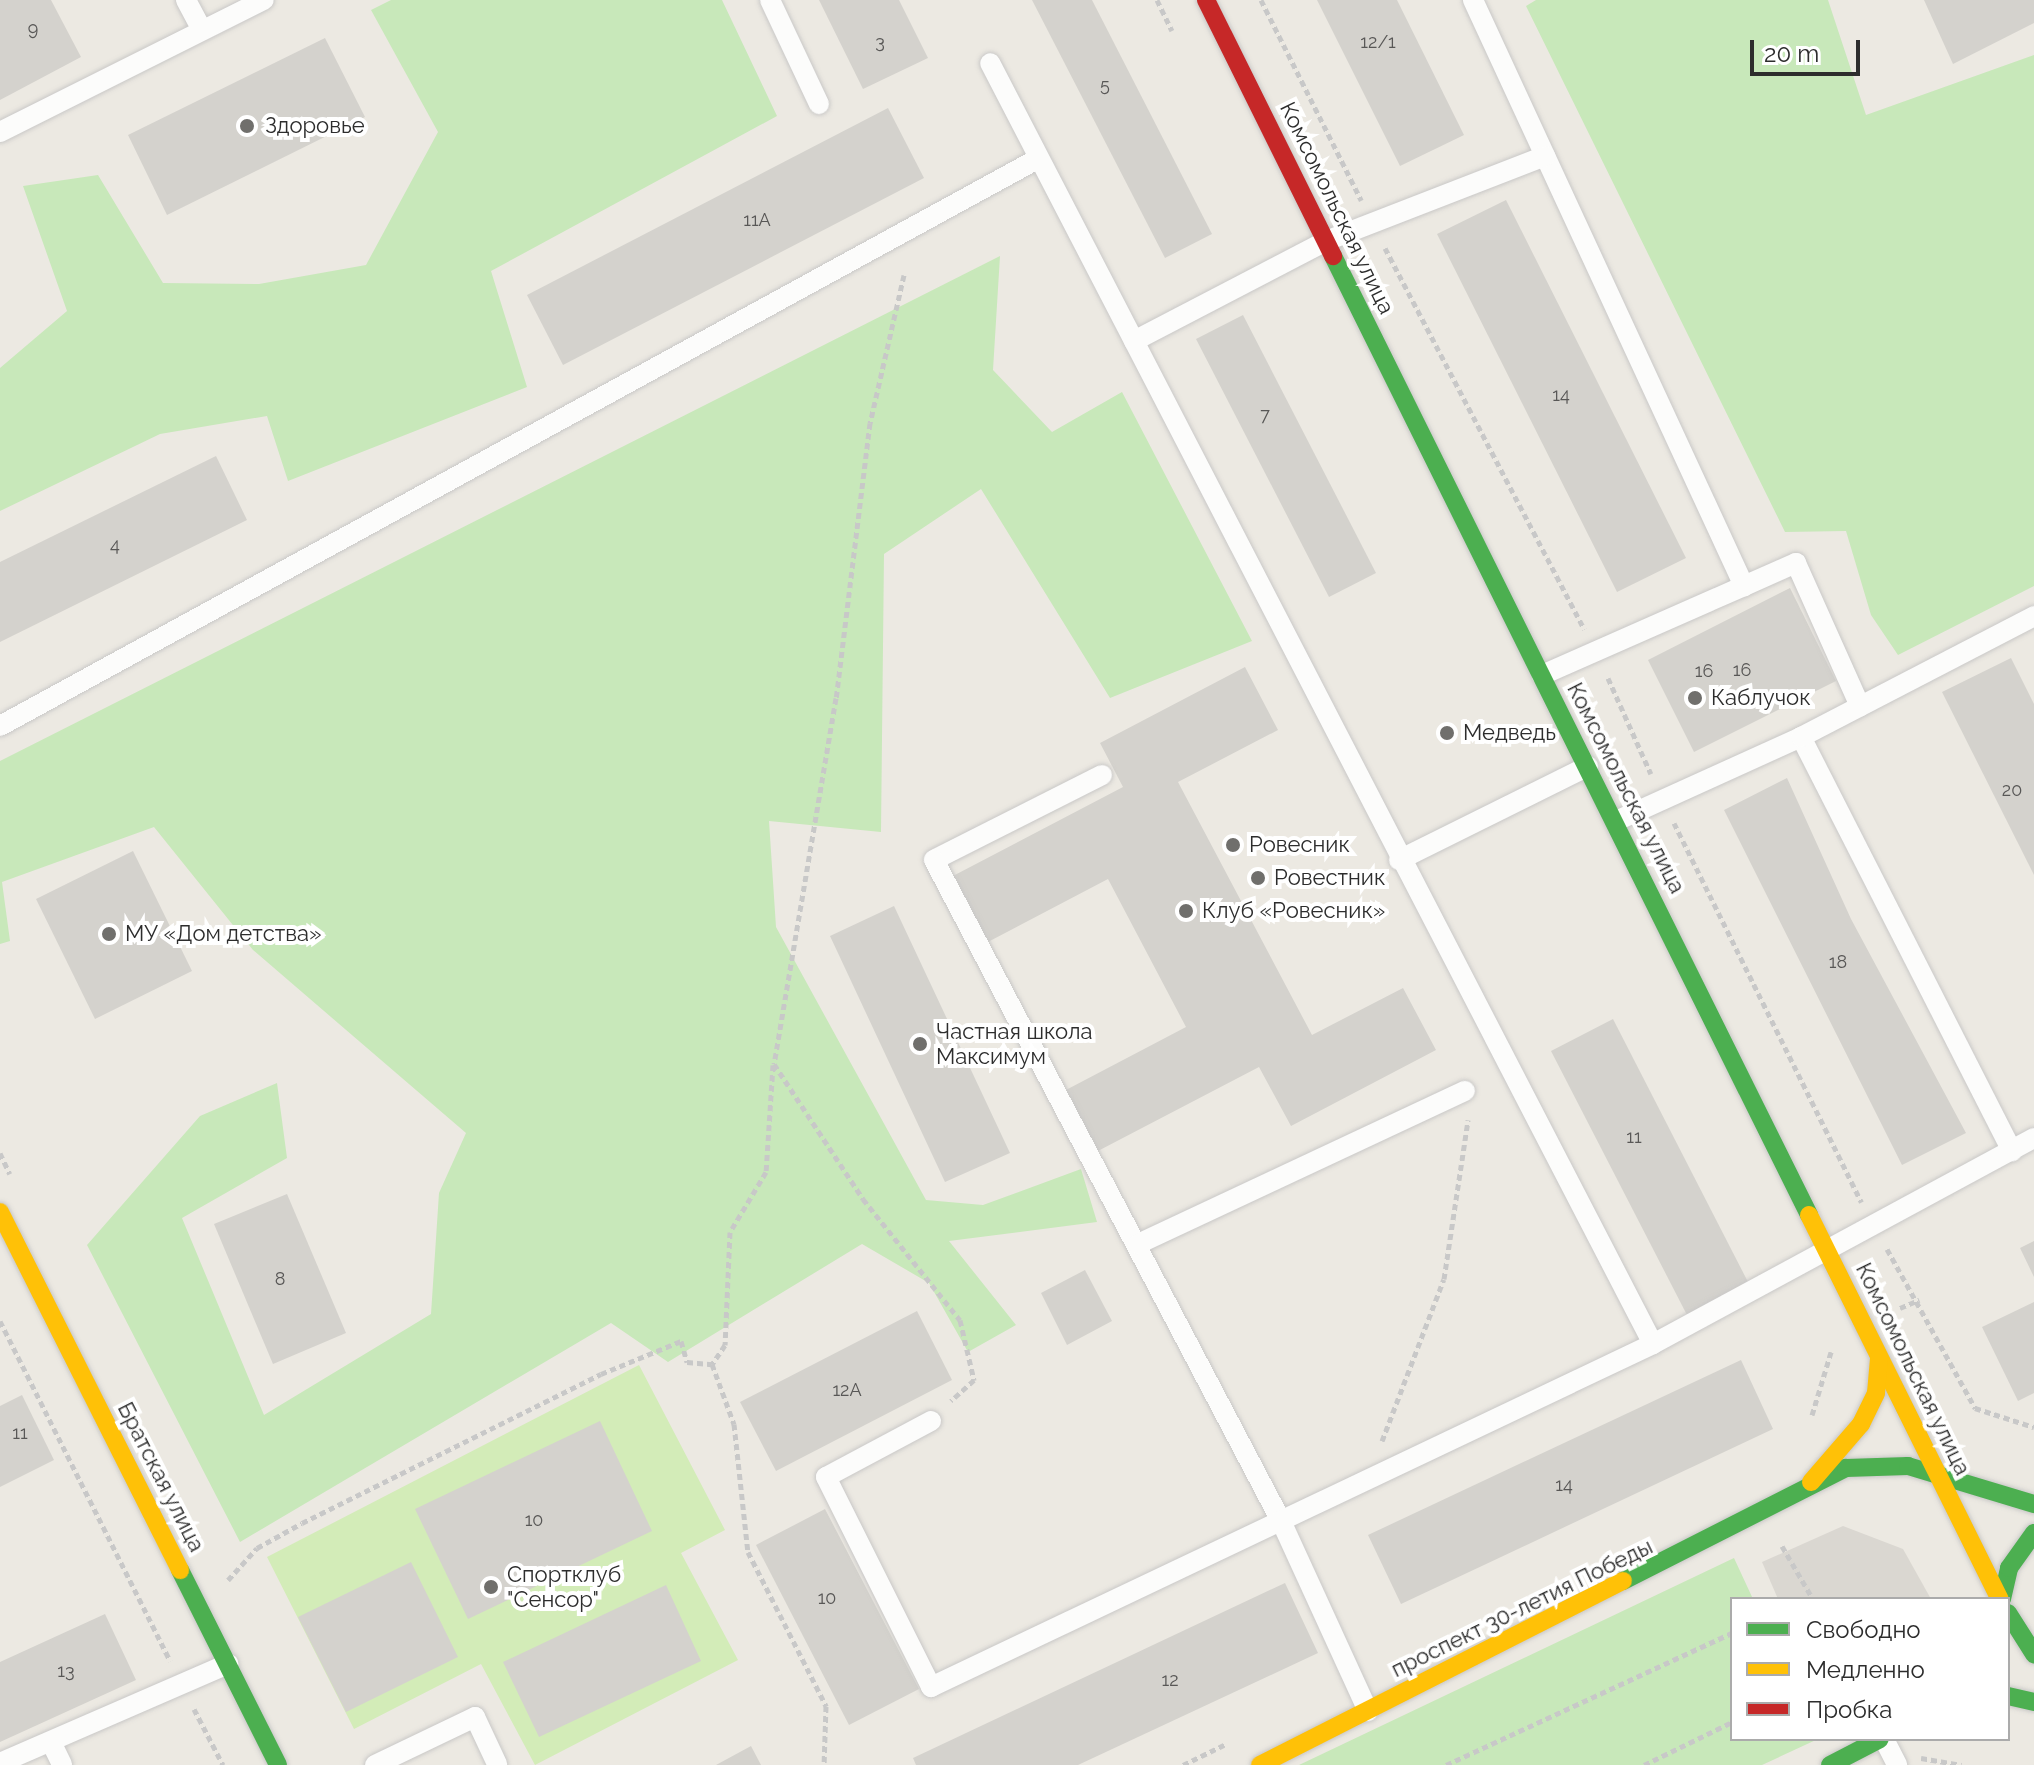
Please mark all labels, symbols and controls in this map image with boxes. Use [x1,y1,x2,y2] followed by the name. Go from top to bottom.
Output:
[28,18,38,40] house number: 9
[1754,24,1864,74] scale bar
[875,31,885,53] house number: 3
[1360,31,1396,53] house number: 12/1
[1764,39,1819,68] text: 20 m
[1100,74,1110,96] house number: 5
[1274,97,1400,319] street label: Комсомольская улица
[265,113,365,139] place label: Здоровье
[236,115,258,137] marker: Здоровье
[743,209,771,231] house number: 11А
[1552,384,1570,406] house number: 14
[1260,404,1270,426] house number: 7
[110,534,120,556] house number: 4
[1733,659,1751,681] house number: 16
[1695,660,1713,682] house number: 16
[1561,678,1691,898] street label: Комсомольская улица
[1711,685,1811,711] place label: Каблучок
[1686,689,1704,707] marker: Каблучок
[1463,720,1556,746] place label: Медведь
[1438,724,1456,742] marker: Медведь
[2002,779,2022,801] house number: 20
[1249,832,1350,858] place label: Ровесник
[1224,836,1242,854] marker: Ровесник
[1274,865,1385,891] place label: Ровестник
[1249,869,1267,887] marker: Ровестник
[1202,898,1385,924] place label: Клуб «Ровесник»
[1177,902,1195,920] marker: Клуб «Ровесник»
[125,921,322,947] place label: МУ «Дом детства»
[100,925,118,943] marker: МУ «Дом детства»
[1829,951,1847,973] house number: 18
[936,1018,1093,1070] place label: Частная школа Максимум
[911,1035,929,1053] marker: Частная школа Максимум
[1626,1126,1642,1148] house number: 11
[1850,1258,1976,1480] street label: Комсомольская улица
[275,1268,285,1290] house number: 8
[832,1379,862,1401] house number: 12А
[112,1398,210,1556] street label: Братская улица
[12,1422,28,1444] house number: 11
[1555,1474,1573,1496] house number: 14
[525,1509,543,1531] house number: 10
[1387,1533,1657,1683] street label: проспект 30-летия Победы
[507,1561,621,1612] place label: Спортклуб "Сенсор"
[482,1578,500,1596] marker: Спортклуб "Сенсор"
[818,1587,836,1609] house number: 10
[1730,1597,2010,1741] legend
[1806,1615,1921,1644] text: Свободно
[1806,1655,1925,1684] text: Медленно
[57,1660,75,1682] house number: 13
[1161,1669,1179,1691] house number: 12
[1806,1695,1892,1724] text: Пробка

